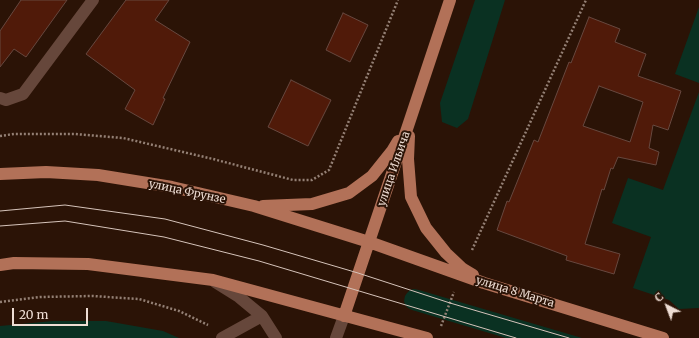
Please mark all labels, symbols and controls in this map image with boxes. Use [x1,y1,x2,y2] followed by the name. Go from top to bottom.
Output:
[375,130,413,208] street label: улица Ильича
[147,177,227,207] street label: улица Фрунзе
[474,274,556,310] street label: улица 8 Марта
[647,286,687,326] north arrow
[652,289,666,305] text: С
[14,300,90,326] scale bar
[19,307,48,322] text: 20 m

